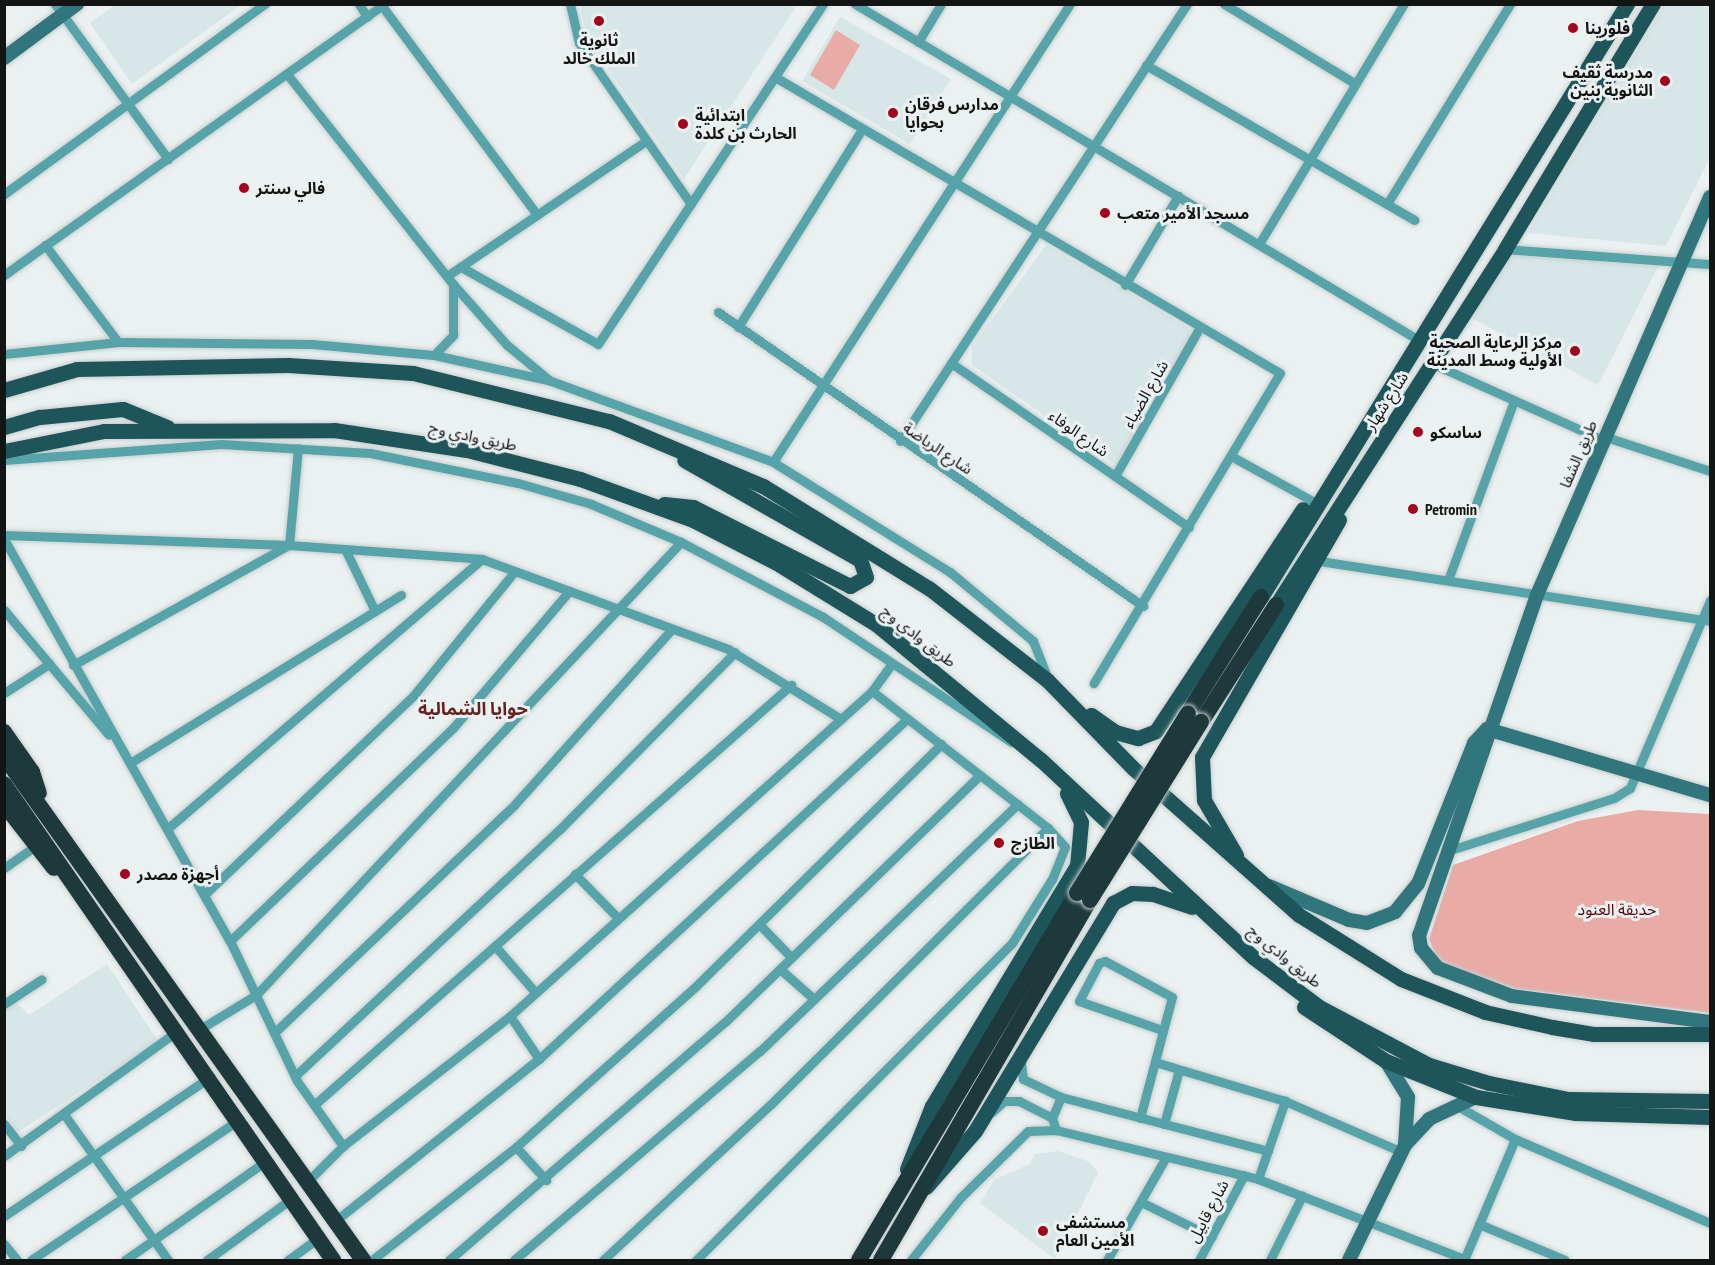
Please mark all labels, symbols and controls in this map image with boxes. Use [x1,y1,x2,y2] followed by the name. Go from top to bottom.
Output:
[592,14,606,28] marker: ثانوية الملك خالد
[1585,18,1630,38] place label: فلورينا
[1566,21,1580,35] marker: فلورينا
[563,30,635,68] place label: ثانوية الملك خالد
[1563,62,1653,100] place label: مدرسة ثقيف الثانوية بنين
[1658,74,1672,88] marker: مدرسة ثقيف الثانوية بنين
[905,94,999,132] place label: مدارس فرقان بحوايا
[695,105,797,143] place label: ابتدائية الحارث بن كلدة
[886,106,900,120] marker: مدارس فرقان بحوايا
[676,117,690,131] marker: ابتدائية الحارث بن كلدة
[256,178,325,198] place label: فالي سنتر
[237,181,251,195] marker: فالي سنتر
[1117,203,1249,223] place label: مسجد الأمير متعب
[1098,206,1112,220] marker: مسجد الأمير متعب
[1427,332,1562,370] place label: مركز الرعاية الصحية الأولية وسط المدينة
[1566,342,1584,360] marker: مركز الرعاية الصحية الأولية وسط المدينة
[1118,357,1172,431] street label: شارع الضياء
[1360,368,1412,434] street label: شارع شهار
[1045,405,1113,461] street label: شارع الوفاء
[427,417,519,455] street label: طريق وادي وج
[1555,417,1601,491] street label: طريق الشفا
[899,418,977,478] street label: شارع الرياضة
[1430,422,1482,442] place label: ساسكو
[1411,425,1425,439] marker: ساسكو
[1425,499,1477,519] place label: Petromin
[1406,502,1420,516] marker: Petromin
[878,601,960,671] street label: طريق وادي وج
[418,698,528,720] district label: حوايا الشمالية
[1011,833,1055,853] place label: الطازج
[992,836,1006,850] marker: الطازج
[137,864,219,884] place label: أجهزة مصدر
[118,867,132,881] marker: أجهزة مصدر
[1578,899,1656,919] park label: حديقة العنود
[1244,920,1326,992] street label: طريق وادي وج
[1183,1176,1233,1246] street label: شارع قابيل
[1056,1212,1134,1250] place label: مستشفى الأمين العام
[1034,1222,1052,1240] marker: مستشفى الأمين العام

